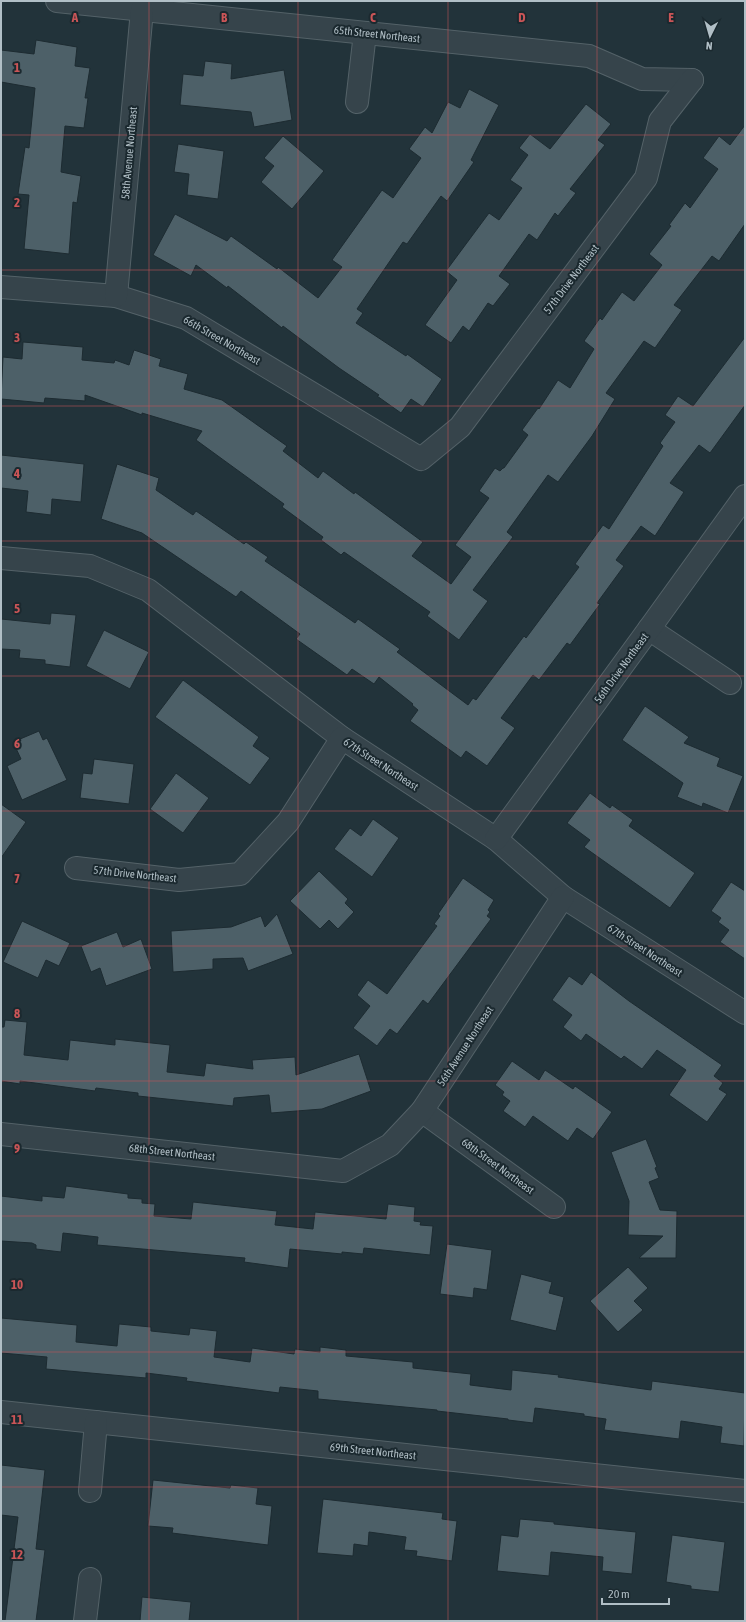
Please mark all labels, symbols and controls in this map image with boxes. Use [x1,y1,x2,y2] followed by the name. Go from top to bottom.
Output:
[71,10,79,25] text: A
[221,10,228,25] text: B
[370,10,376,25] text: C
[518,10,526,25] text: D
[668,10,674,25] text: E
[690,16,730,56] north arrow
[333,24,421,44] street label: 65th Street Northeast
[705,40,713,52] text: N
[14,60,20,75] text: 1
[119,106,139,200] street label: 58th Avenue Northeast
[14,195,20,210] text: 2
[541,242,601,316] street label: 57th Drive Northeast
[182,313,262,367] street label: 66th Street Northeast
[14,330,20,345] text: 3
[13,466,20,481] text: 4
[14,601,20,616] text: 5
[592,631,650,705] street label: 56th Drive Northeast
[341,735,421,793] street label: 67th Street Northeast
[14,736,20,751] text: 6
[93,864,177,884] street label: 57th Drive Northeast
[14,871,20,886] text: 7
[605,921,685,979] street label: 67th Street Northeast
[435,1004,495,1088] street label: 56th Avenue Northeast
[14,1006,20,1021] text: 8
[460,1136,536,1196] street label: 68th Street Northeast
[14,1141,20,1156] text: 9
[128,1142,216,1162] street label: 68th Street Northeast
[11,1277,23,1292] text: 10
[11,1412,23,1427] text: 11
[329,1441,417,1461] street label: 69th Street Northeast
[11,1547,23,1562] text: 12
[602,1580,669,1606] scale bar
[608,1587,630,1601] text: 20 m

